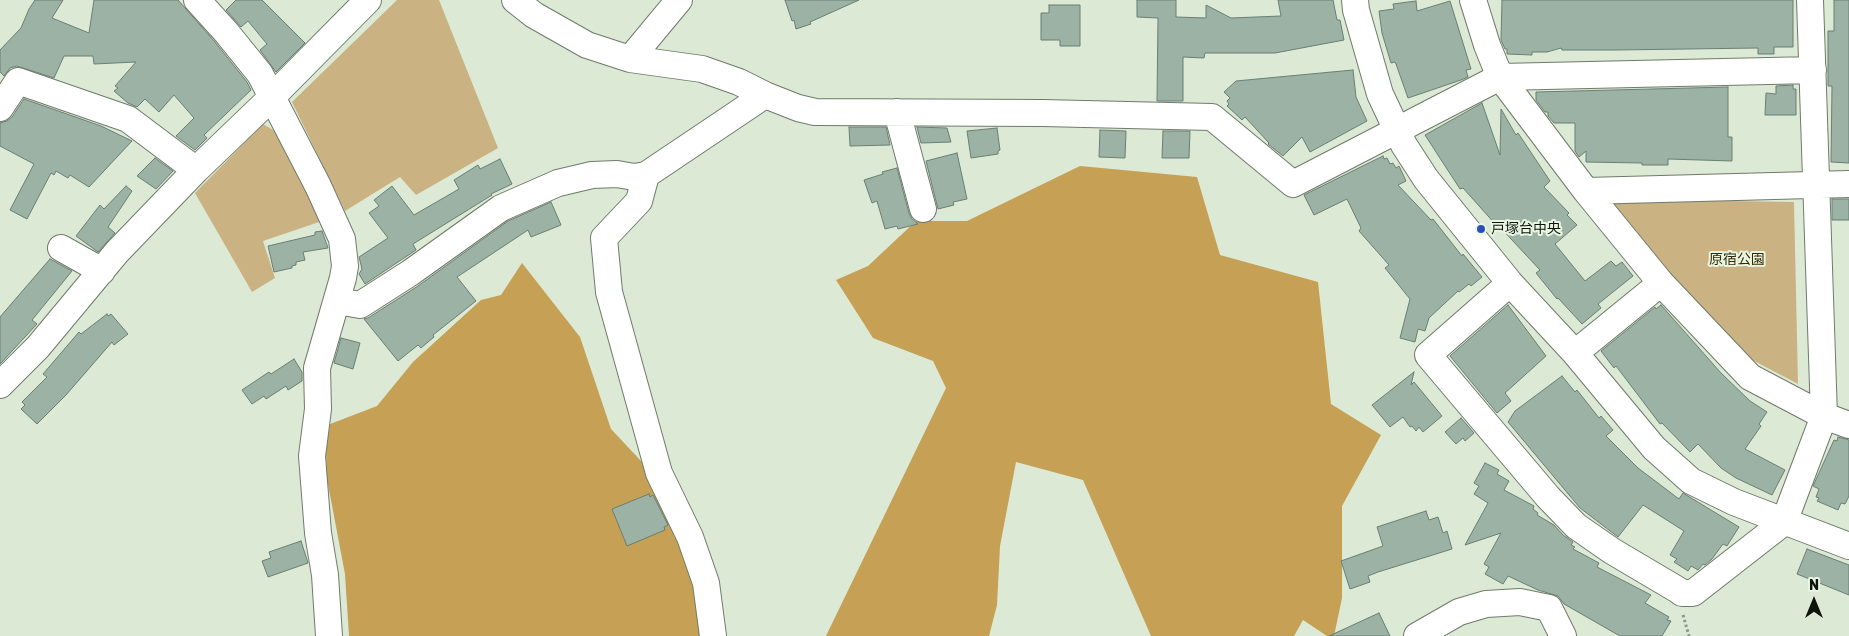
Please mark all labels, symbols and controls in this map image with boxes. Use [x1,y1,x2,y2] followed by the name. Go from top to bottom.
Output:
[1491,221,1561,237] place label: 戸塚台中央
[1475,223,1487,235] marker: 戸塚台中央
[1709,252,1765,268] park label: 原宿公園
[1789,576,1839,626] north arrow
[1809,577,1819,594] text: N

